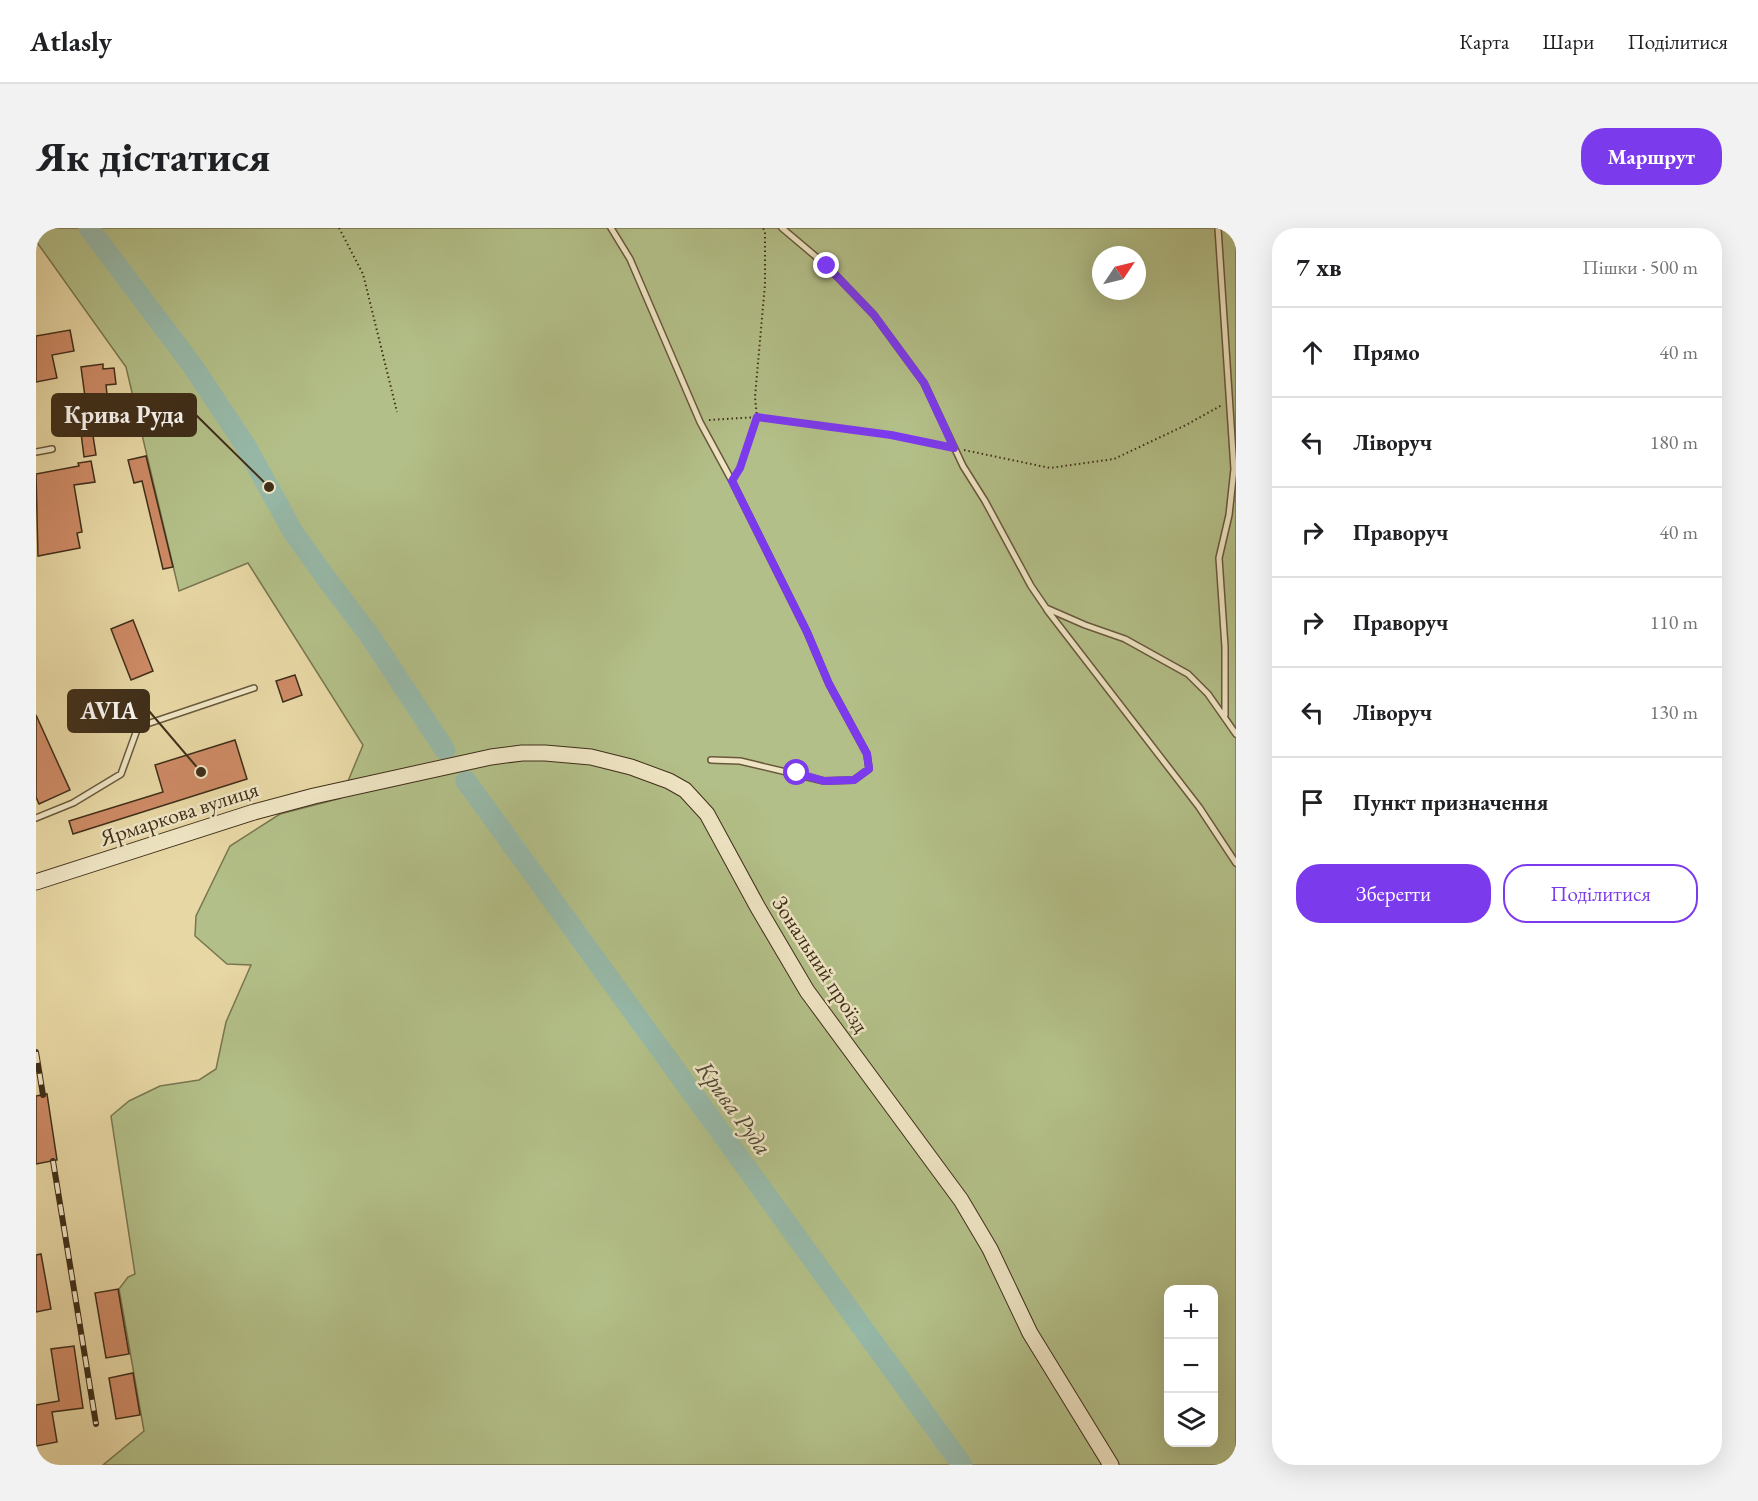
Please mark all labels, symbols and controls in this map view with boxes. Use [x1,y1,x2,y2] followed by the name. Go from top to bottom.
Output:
[30,23,112,59] text: Atlasly
[1459,28,1509,55] text: Карта
[1542,28,1594,55] text: Шари
[1627,28,1728,55] text: Поділитися
[1581,128,1722,185] button: Маршрут
[36,129,270,184] text: Як дістатися
[1092,246,1146,300] north arrow
[1296,250,1342,284] text: 7 хв
[813,252,839,278] route end
[1582,254,1698,280] text: Пішки · 500 m
[1296,336,1329,369] icon: ahead
[1353,338,1420,367] text: Прямо
[1659,339,1698,365] text: 40 m
[52,394,196,436] callout: Крива Руда
[64,399,185,431] text: Крива Руда
[1296,426,1329,459] icon: left
[1353,428,1432,457] text: Ліворуч
[1650,429,1698,455] text: 180 m
[1296,516,1329,549] icon: right
[1353,518,1449,547] text: Праворуч
[1659,519,1698,545] text: 40 m
[1296,606,1329,639] icon: right
[1353,608,1449,637] text: Праворуч
[1650,609,1698,635] text: 110 m
[68,690,149,732] callout: AVIA
[79,695,138,726] text: AVIA
[1296,696,1329,729] icon: left
[1353,698,1432,727] text: Ліворуч
[1650,699,1698,725] text: 130 m
[783,759,809,785] route start
[95,774,262,853] street label: Ярмаркова вулиця
[1296,786,1329,819] icon: arrive
[1353,788,1548,817] text: Пункт призначення
[1296,864,1491,923] button: Зберегти
[1503,864,1698,923] button: Поділитися
[766,890,876,1038] street label: Зональний проїзд
[689,1053,779,1161] water label: Крива Руда
[1164,1285,1218,1447] map controls
[1164,1285,1218,1339] button: +
[1164,1339,1218,1393] button: −
[1164,1393,1218,1447] button: layers

